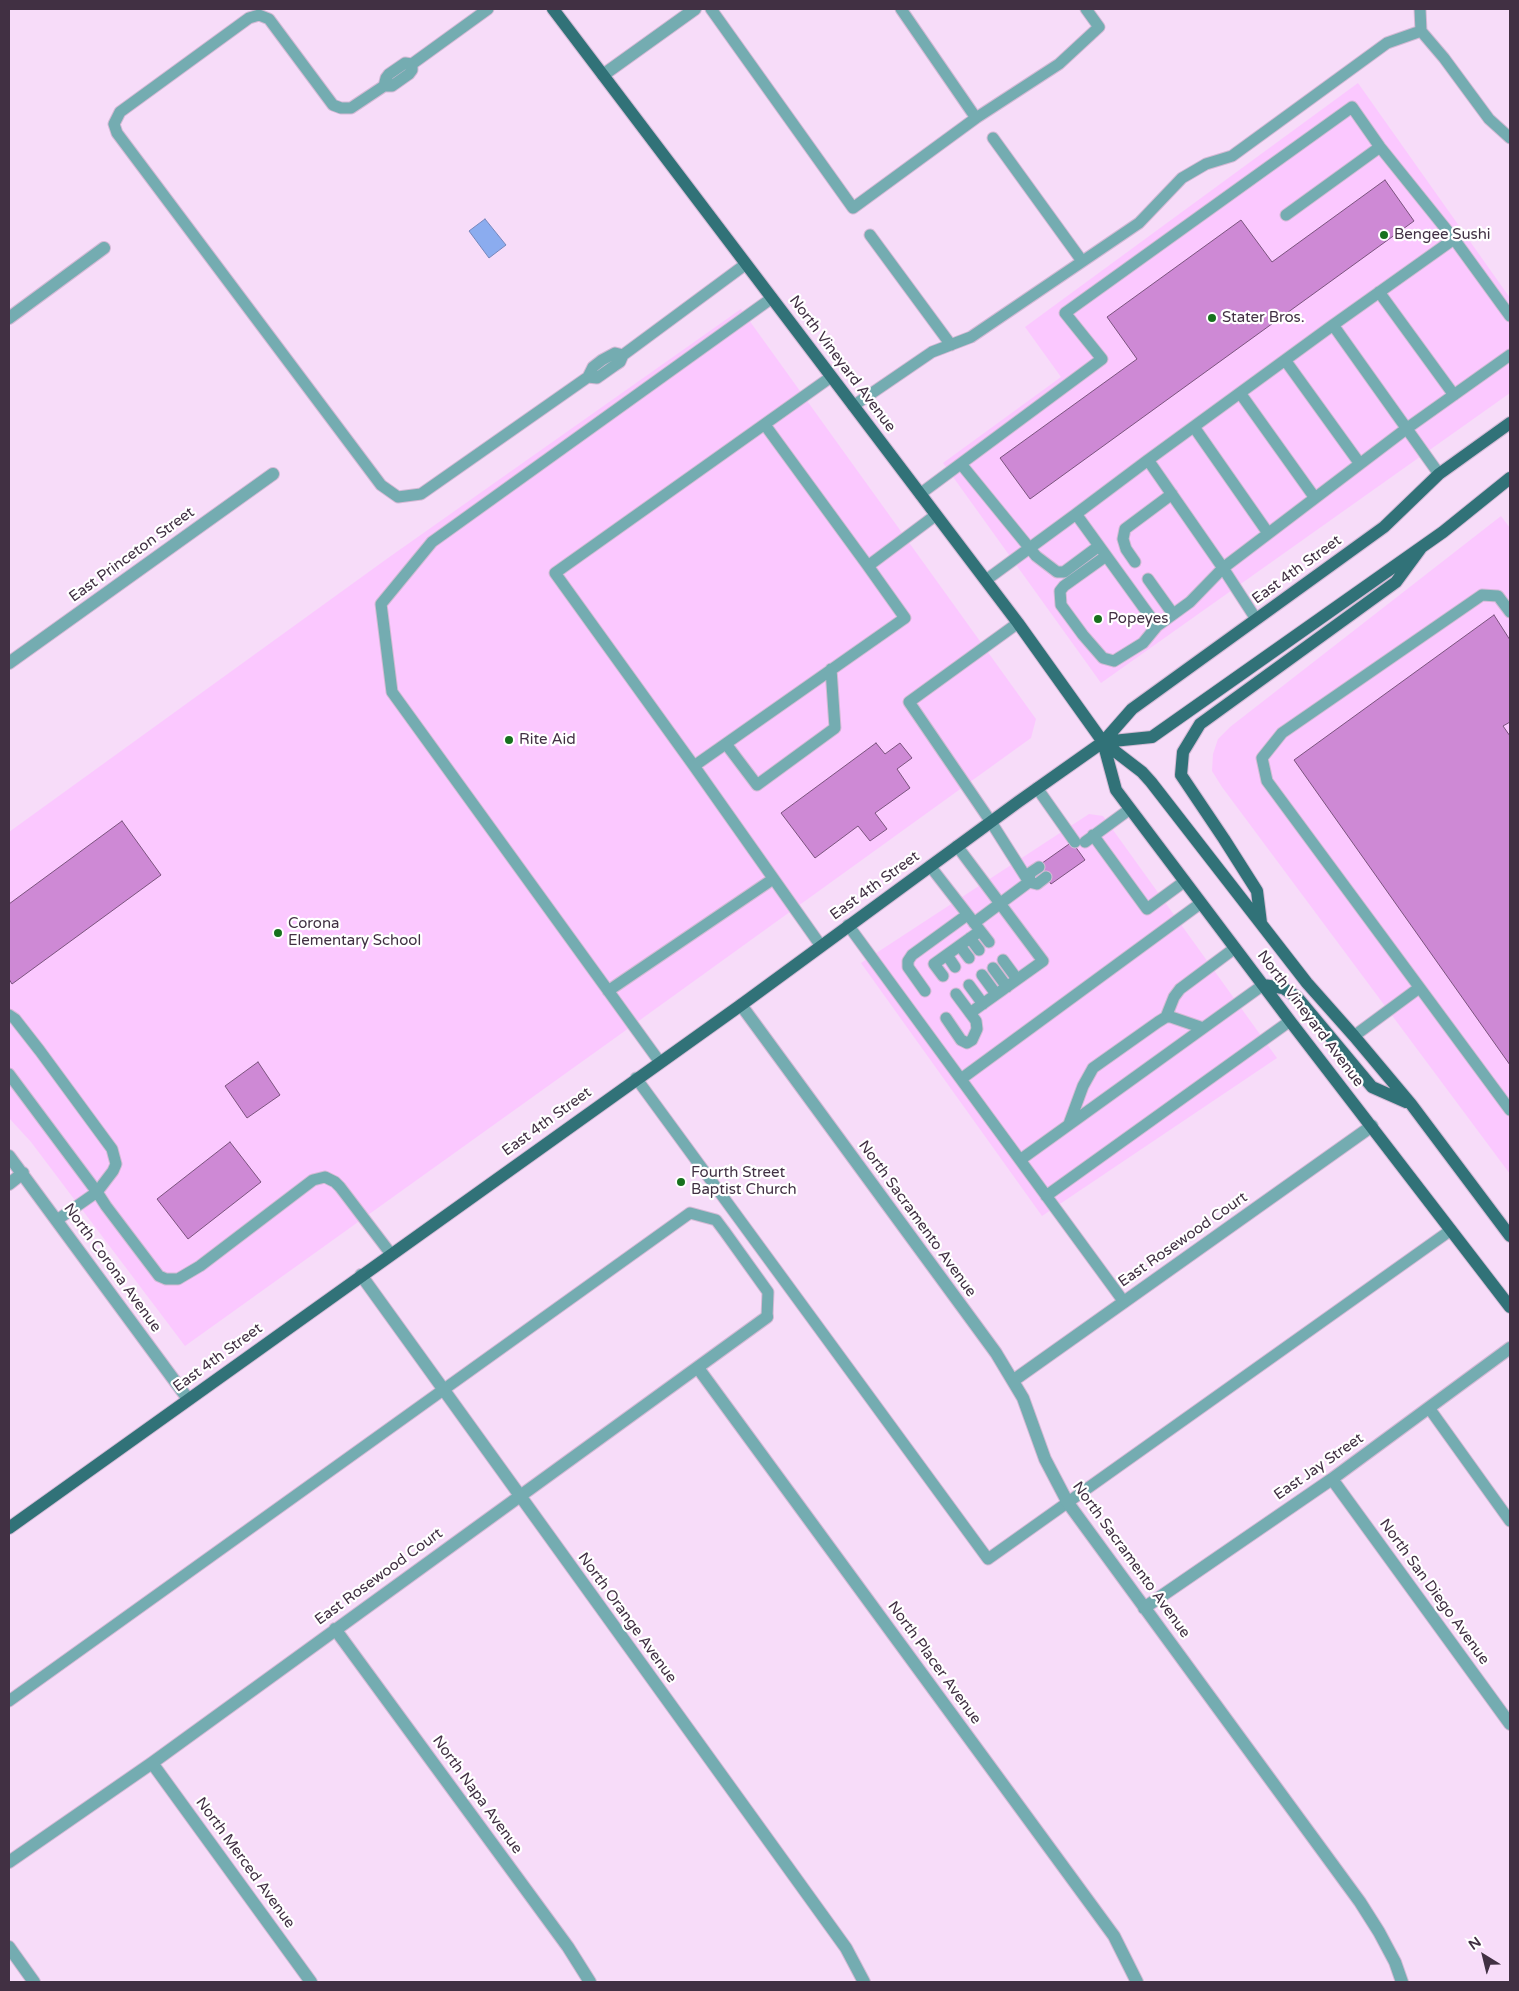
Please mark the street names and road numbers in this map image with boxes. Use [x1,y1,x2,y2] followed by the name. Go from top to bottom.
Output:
[785,292,899,436] street label: North Vineyard Avenue
[66,504,198,606] street label: East Princeton Street
[1249,532,1345,608] street label: East 4th Street
[827,848,923,924] street label: East 4th Street
[1253,947,1367,1091] street label: North Vineyard Avenue
[499,1084,595,1160] street label: East 4th Street
[854,1137,980,1301] street label: North Sacramento Avenue
[1115,1189,1251,1291] street label: East Rosewood Court
[59,1200,165,1336] street label: North Corona Avenue
[170,1320,266,1396] street label: East 4th Street
[1271,1430,1367,1504] street label: East Jay Street
[1068,1478,1194,1642] street label: North Sacramento Avenue
[1375,1516,1493,1668] street label: North San Diego Avenue
[312,1525,446,1629] street label: East Rosewood Court
[574,1549,680,1687] street label: North Orange Avenue
[883,1598,985,1728] street label: North Placer Avenue
[428,1733,526,1857] street label: North Napa Avenue
[192,1794,298,1932] street label: North Merced Avenue

